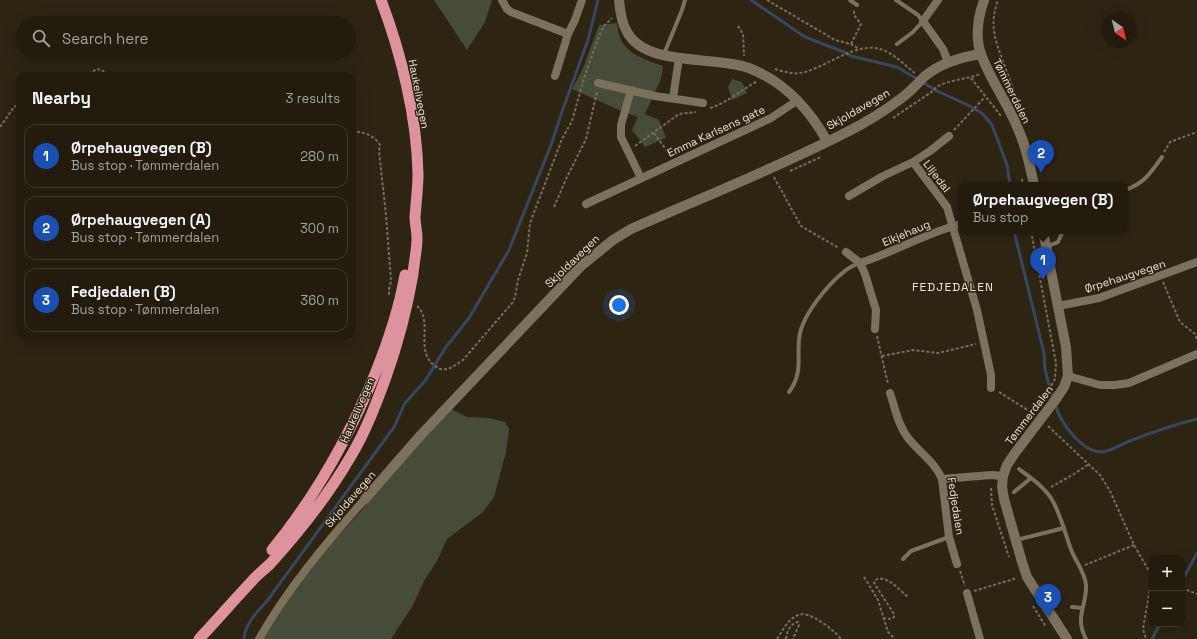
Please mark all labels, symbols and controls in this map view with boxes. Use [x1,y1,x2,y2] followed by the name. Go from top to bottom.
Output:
[1101,12,1137,48] north arrow
[16,16,356,60] search box
[30,27,52,49] icon: search
[62,29,148,48] text: Search here
[990,56,1034,126] street label: Tømmerdalen
[405,58,433,130] street label: Haukelivegen
[824,85,892,133] street label: Skjoldavegen
[32,87,91,109] text: Nearby
[286,90,340,107] text: 3 results
[665,102,767,160] street label: Emma Karlsens gate
[71,138,211,157] text: Ørpehaugvegen (B)
[1028,140,1054,173] pin: 2
[43,148,49,165] text: 1
[300,148,339,165] text: 280 m
[71,157,219,174] text: Bus stop · Tømmerdalen
[920,157,954,195] street label: Liljedal
[958,182,1128,234] popup
[973,190,1113,209] text: Ørpehaugvegen (B)
[973,209,1028,226] text: Bus stop
[71,210,211,229] text: Ørpehaugvegen (A)
[880,217,932,249] street label: Eikjehaug
[42,220,50,237] text: 2
[300,220,339,237] text: 300 m
[71,229,219,246] text: Bus stop · Tømmerdalen
[542,231,602,291] street label: Skjoldavegen
[1030,247,1056,280] pin: 1
[1083,256,1167,296] street label: Ørpehaugvegen
[912,279,994,295] district label: FEDJEDALEN
[71,282,176,301] text: Fedjedalen (B)
[42,292,50,309] text: 3
[300,292,339,309] text: 360 m
[609,295,629,315] your location
[71,301,219,318] text: Bus stop · Tømmerdalen
[337,375,377,445] street label: Haukelivegen
[1002,382,1056,448] street label: Tømmerdalen
[322,468,378,530] street label: Skjoldavegen
[945,476,967,536] street label: Fedjedalen
[1149,555,1185,627] map controls
[1149,555,1185,591] button: +
[1035,584,1061,617] pin: 3
[1149,591,1185,627] button: −

